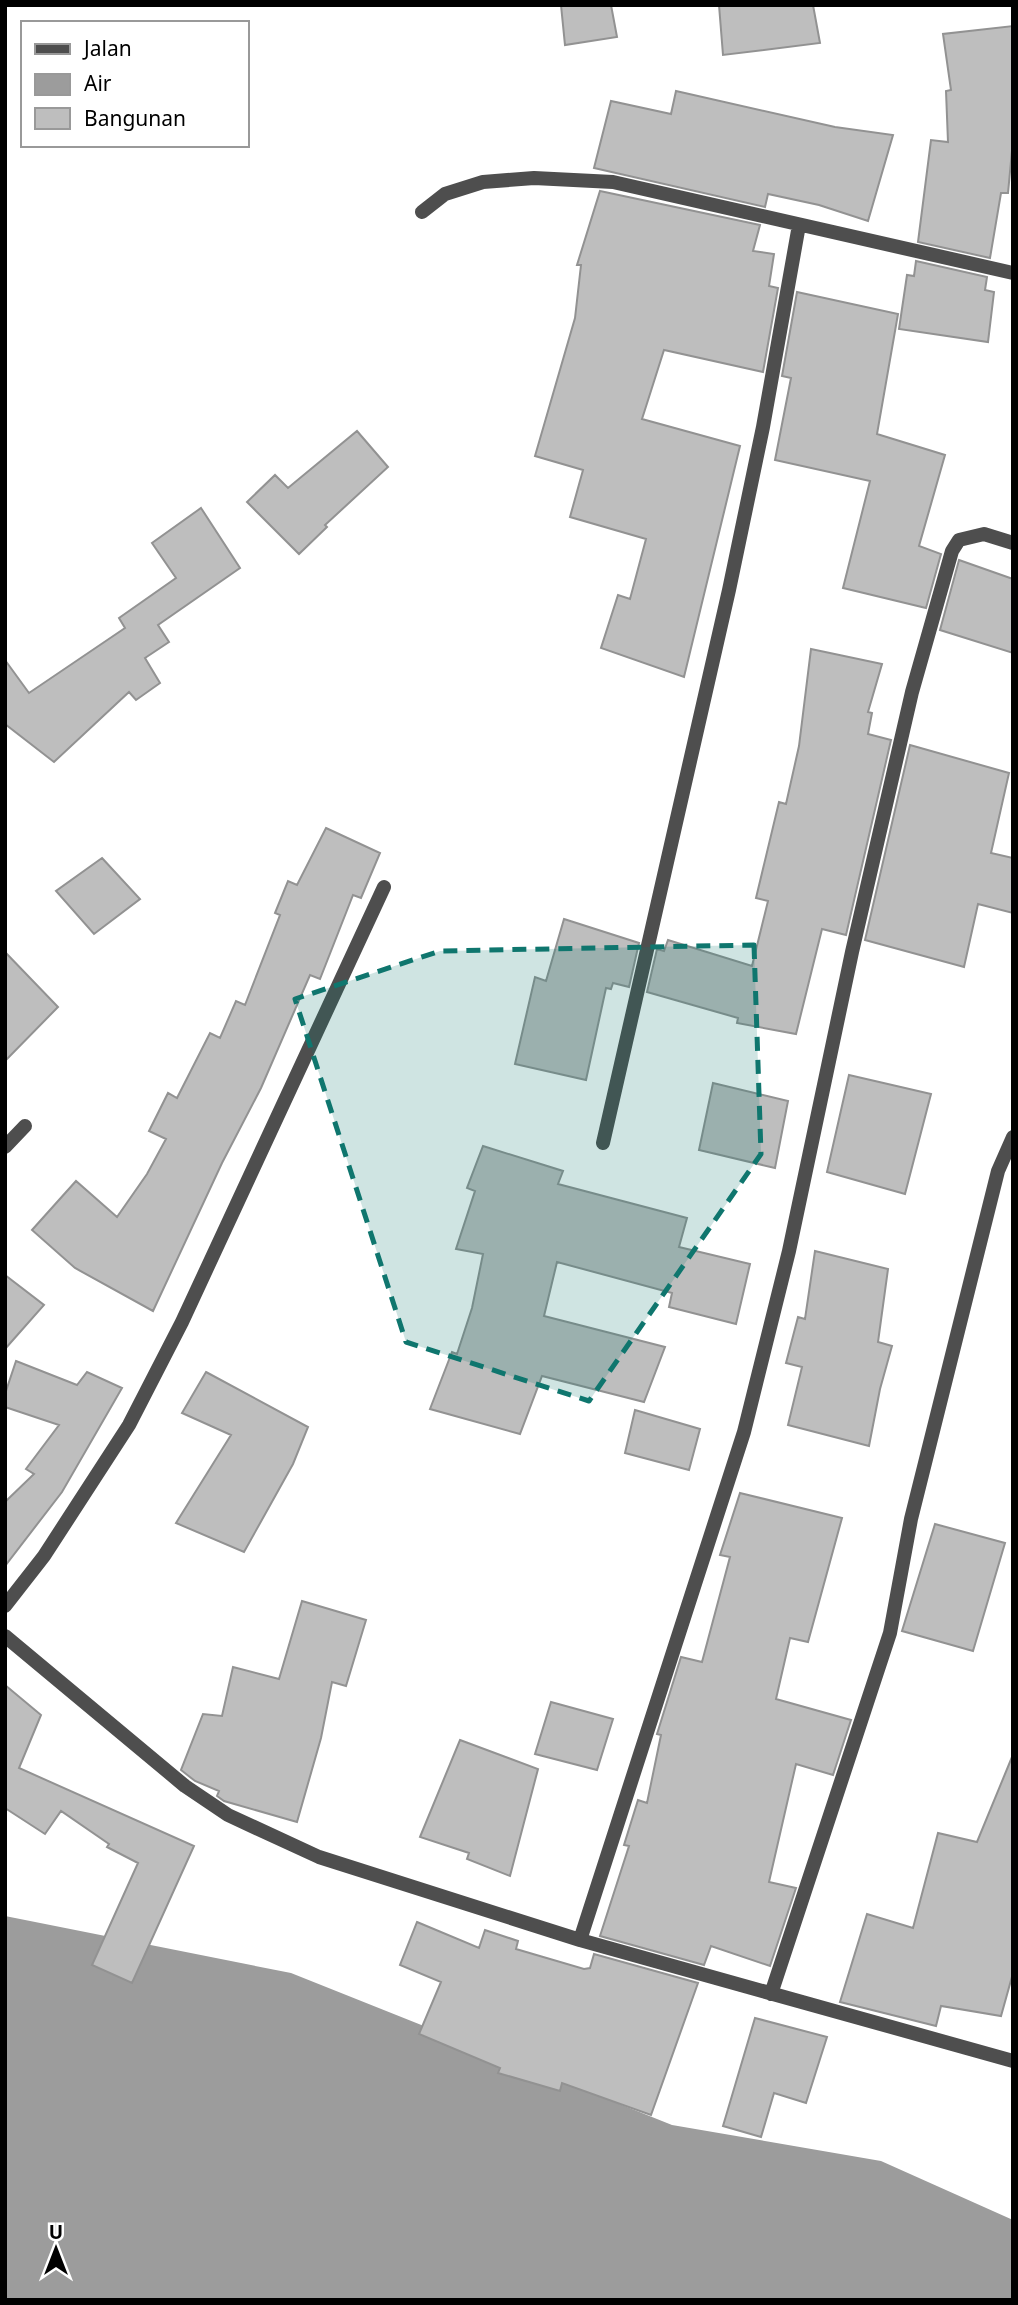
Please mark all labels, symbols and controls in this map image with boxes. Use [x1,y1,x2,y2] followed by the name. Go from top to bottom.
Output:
[21,21,248,147] legend
[82,34,132,62] text: Jalan
[84,69,112,97] text: Air
[84,104,186,132] text: Bangunan
[21,2214,91,2284] north arrow
[49,2219,63,2245] text: U

